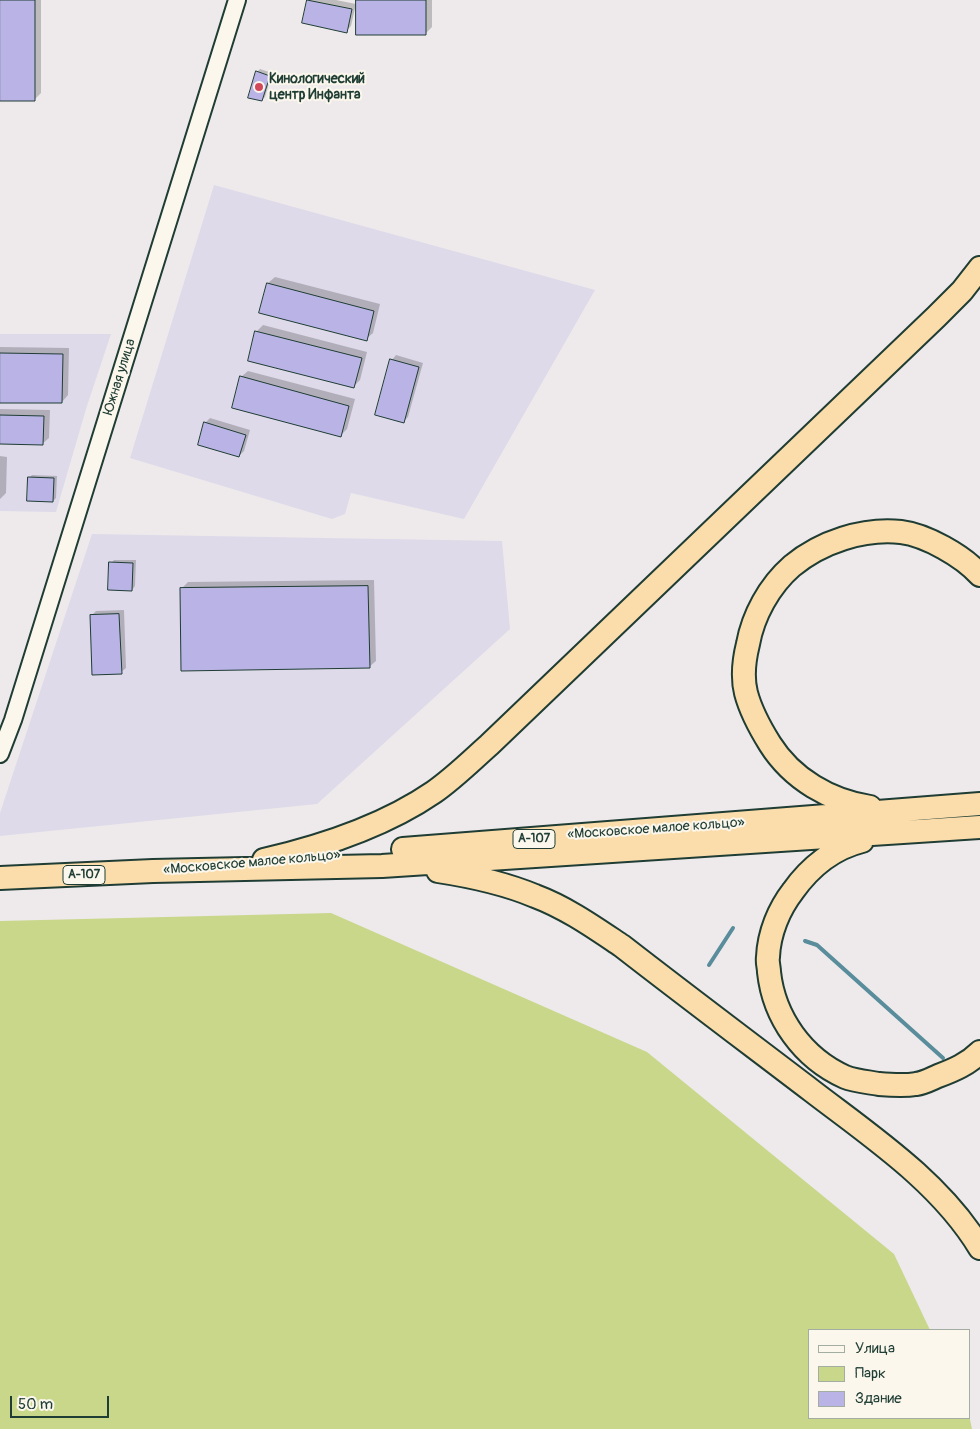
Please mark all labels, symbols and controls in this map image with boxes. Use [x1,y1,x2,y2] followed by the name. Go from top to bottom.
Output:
[269,71,365,104] place label: Кинологический центр Инфанта
[253,81,265,93] marker: Кинологический центр Инфанта
[100,337,140,417] street label: Южная улица
[567,814,745,844] street label: «Московское малое кольцо»
[513,830,555,849] road number: А-107
[163,847,341,879] street label: «Московское малое кольцо»
[63,866,105,884] road number: А-107
[808,1329,970,1419] legend
[855,1339,895,1358] text: Улица
[855,1364,886,1383] text: Парк
[12,1386,111,1418] scale bar
[855,1389,902,1408] text: Здание
[18,1395,53,1414] text: 50 m

